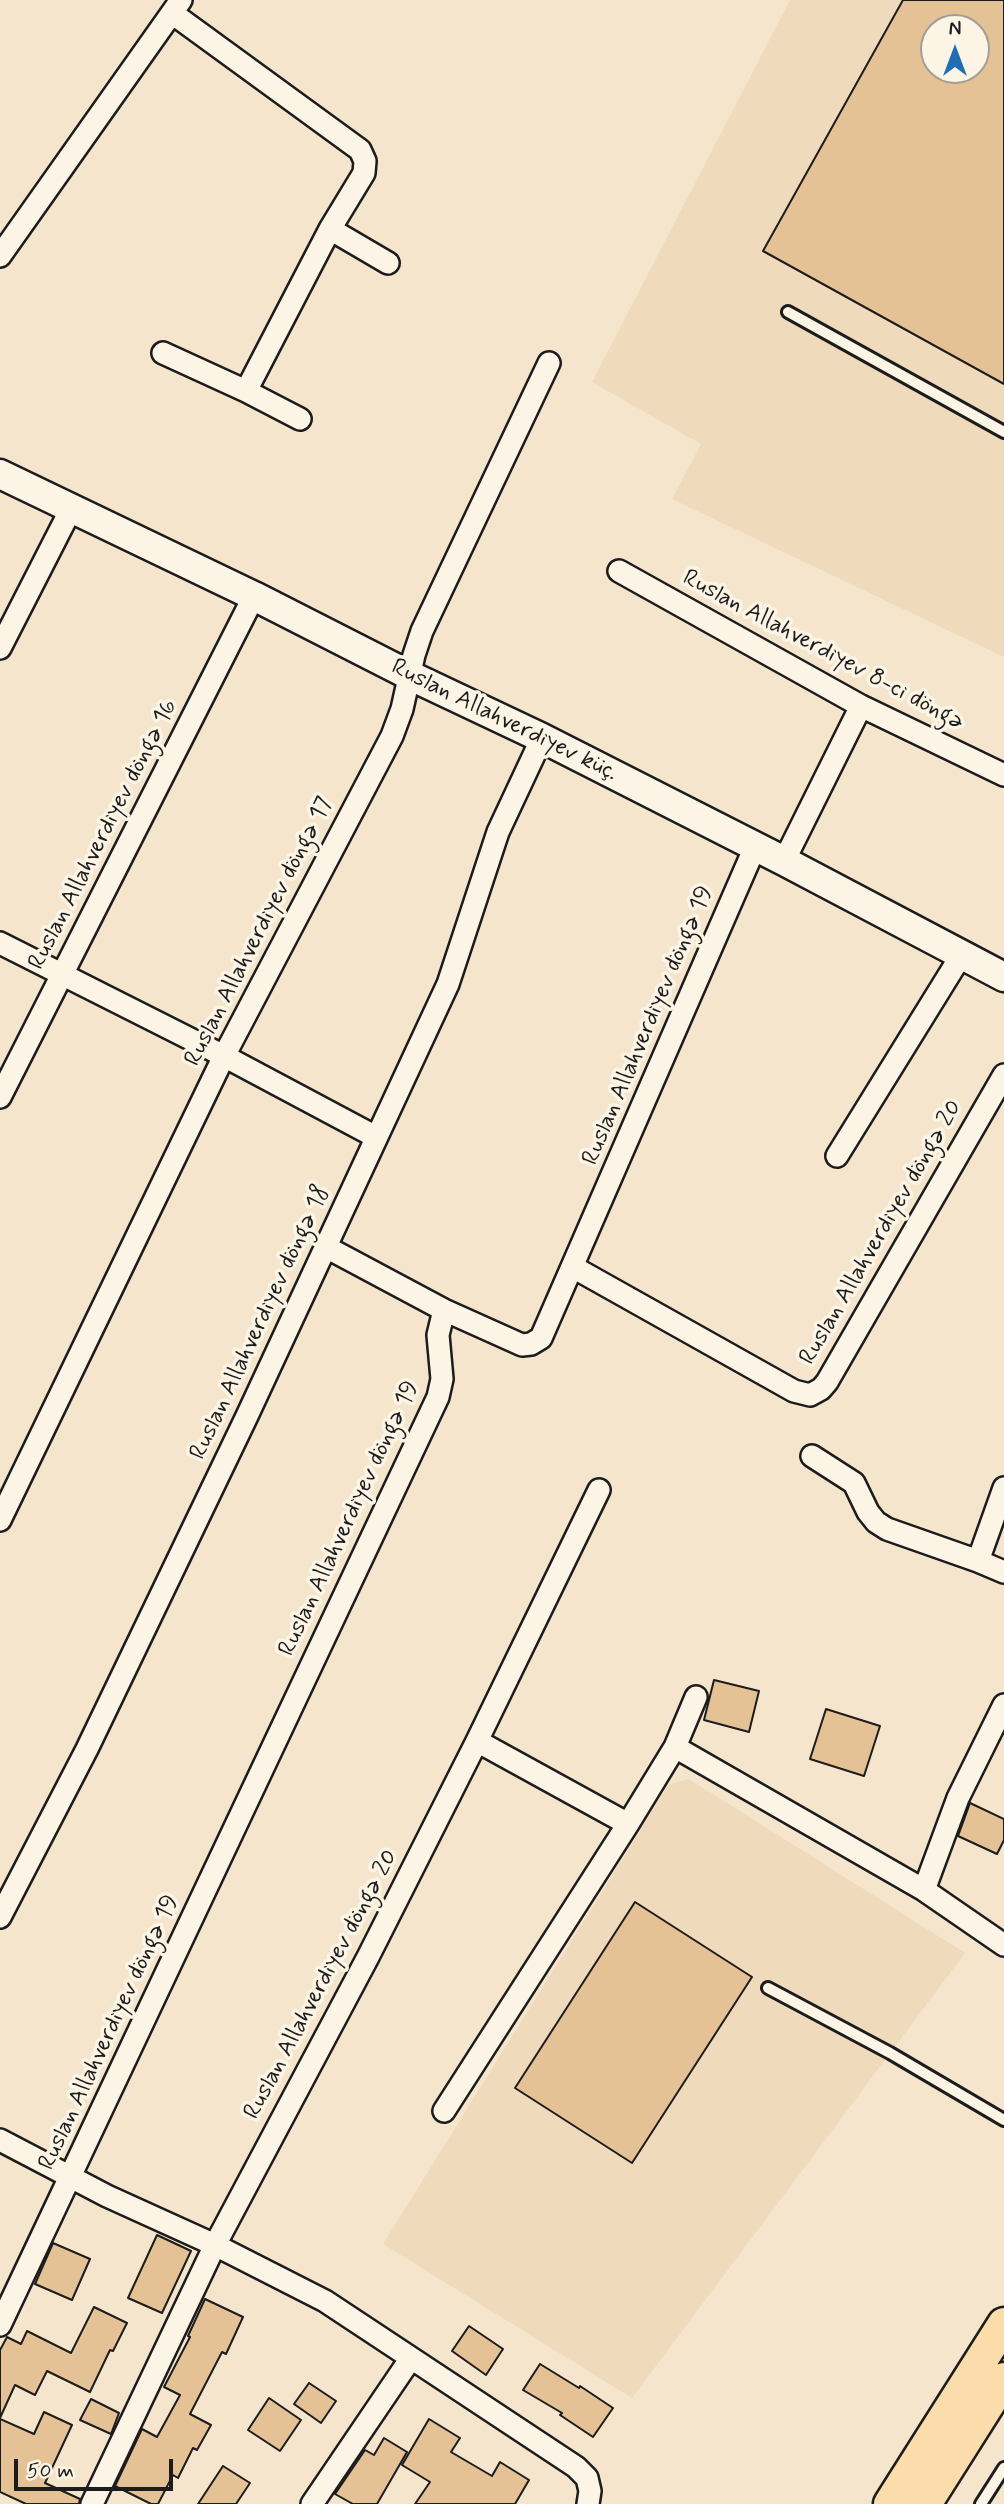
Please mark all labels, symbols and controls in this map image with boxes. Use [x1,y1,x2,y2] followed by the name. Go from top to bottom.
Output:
[920,14,990,84] north arrow
[949,17,961,42] text: N
[677,564,969,738] street label: Ruslan Allahverdiyev 8-ci döngə
[386,654,622,788] street label: Ruslan Allahverdiyev küç.
[23,695,185,975] street label: Ruslan Allahverdiyev döngə 16
[179,793,341,1071] street label: Ruslan Allahverdiyev döngə 17
[577,882,721,1170] street label: Ruslan Allahverdiyev döngə 19
[794,1095,970,1371] street label: Ruslan Allahverdiyev döngə 20
[185,1181,337,1465] street label: Ruslan Allahverdiyev döngə 18
[273,1377,427,1661] street label: Ruslan Allahverdiyev döngə 19
[239,1845,405,2125] street label: Ruslan Allahverdiyev döngə 20
[33,1891,187,2175] street label: Ruslan Allahverdiyev döngə 19
[18,2444,177,2488] scale bar
[27,2457,74,2485] text: 50 m

